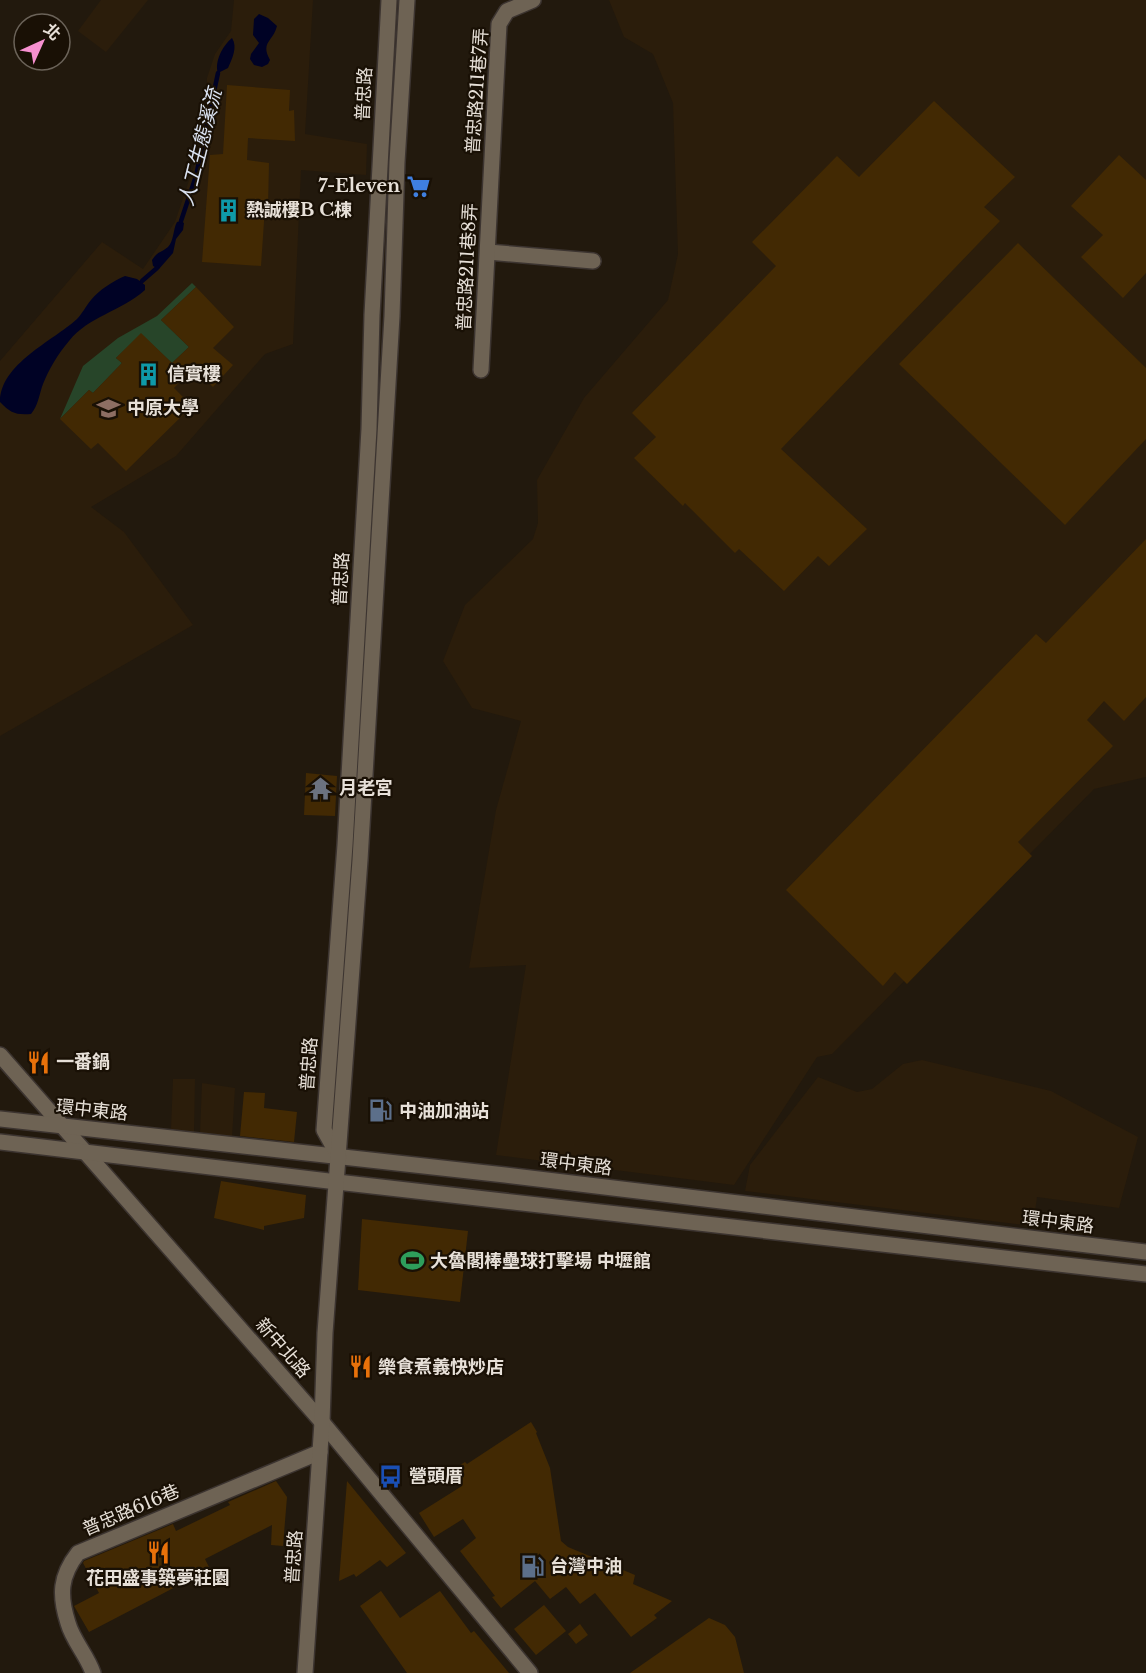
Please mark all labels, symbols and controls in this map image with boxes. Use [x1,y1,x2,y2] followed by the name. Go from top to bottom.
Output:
[12,12,72,72] north arrow
[40,19,65,44] text: 北
[462,27,492,155] street label: 普忠路211巷7弄
[352,66,376,122] street label: 普忠路
[174,83,227,208] water label: 人工生態溪流
[405,173,431,199] supermarket icon: 7-Eleven
[318,175,400,197] place label: 7-Eleven
[215,197,241,223] building icon: 熱誠樓B C棟
[246,199,352,221] place label: 熱誠樓B C棟
[453,202,481,332] street label: 普忠路211巷8弄
[136,361,162,387] building icon: 信實樓
[167,363,221,385] place label: 信實樓
[96,395,122,421] school or university icon: 中原大學
[127,397,199,419] place label: 中原大學
[329,551,353,607] street label: 普忠路
[308,775,334,801] temple icon: 月老宮
[339,777,393,799] place label: 月老宮
[296,1036,322,1092] street label: 普忠路
[25,1049,51,1075] restaurant icon: 一番鍋
[56,1051,110,1073] place label: 一番鍋
[55,1095,129,1125] street label: 環中東路
[368,1098,394,1124] fuel station icon: 中油加油站
[399,1100,489,1122] place label: 中油加油站
[539,1149,613,1179] street label: 環中東路
[1021,1207,1095,1237] street label: 環中東路
[399,1248,425,1274] sports icon: 大魯閣棒壘球打擊場 中壢館
[430,1250,651,1272] place label: 大魯閣棒壘球打擊場 中壢館
[251,1314,315,1382] street label: 新中北路
[347,1354,373,1380] restaurant icon: 樂食煮義快炒店
[378,1356,504,1378] place label: 樂食煮義快炒店
[378,1463,404,1489] bus stop icon: 營頭厝
[409,1465,463,1487] place label: 營頭厝
[79,1480,183,1540] street label: 普忠路616巷
[281,1529,307,1585] street label: 普忠路
[145,1539,171,1565] restaurant icon: 花田盛事築夢莊園
[519,1553,545,1579] fuel station icon: 台灣中油
[550,1555,622,1577] place label: 台灣中油
[86,1567,230,1589] place label: 花田盛事築夢莊園

